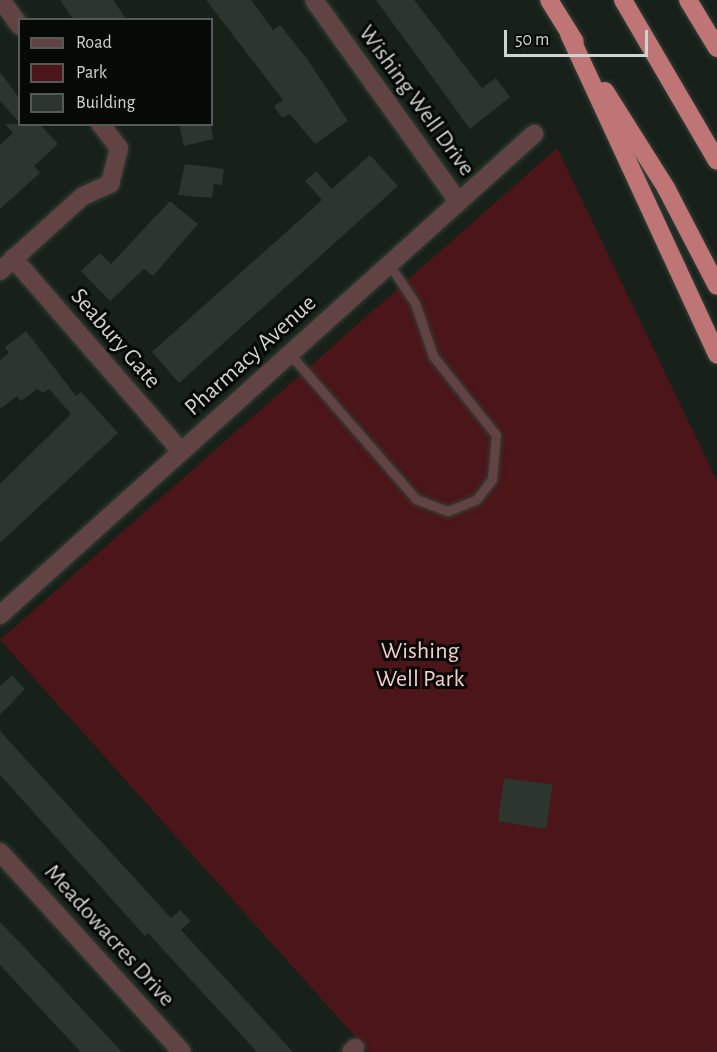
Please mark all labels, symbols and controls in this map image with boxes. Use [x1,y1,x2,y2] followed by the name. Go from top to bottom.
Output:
[18,18,213,126] legend
[507,18,651,56] scale bar
[352,20,480,182] street label: Wishing Well Drive
[515,31,549,49] text: 50 m
[76,34,112,52] text: Road
[76,64,107,82] text: Park
[76,94,135,112] text: Building
[64,283,166,395] street label: Seabury Gate
[179,289,323,423] street label: Pharmacy Avenue
[376,638,464,694] park label: Wishing Well Park
[37,859,181,1013] street label: Meadowacres Drive

